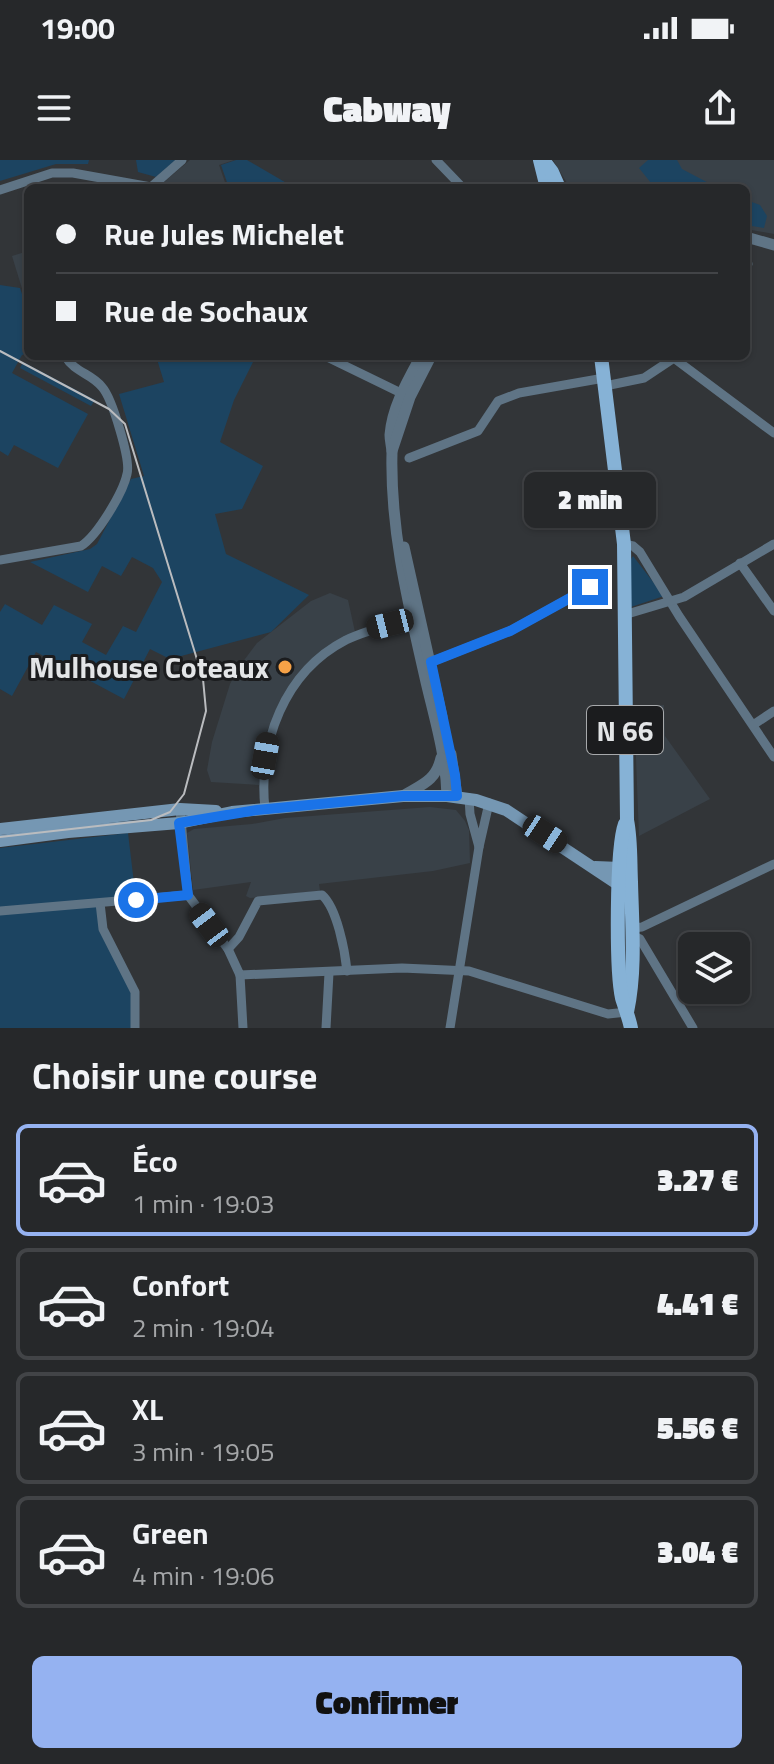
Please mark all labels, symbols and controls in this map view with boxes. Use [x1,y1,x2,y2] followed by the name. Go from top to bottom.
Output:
[40,5,115,51] text: 19:00
[323,81,451,136] text: Cabway
[32,86,76,130] icon: menu
[698,86,742,130] icon: share
[104,211,344,257] text: Rue Jules Michelet
[104,288,308,334] text: Rue de Sochaux
[524,471,656,527] callout: 2 min
[558,480,622,519] text: 2 min
[572,569,608,605] route end
[364,607,416,641] car
[29,644,269,690] place label: Mulhouse Coteaux
[276,658,294,676] marker: Mulhouse Coteaux
[587,706,663,754] road number: N 66
[249,730,281,782] car
[518,811,572,857] car
[118,882,154,918] route start
[185,899,233,951] car
[678,932,750,1004] map controls
[678,932,750,1004] button: layers
[32,1048,317,1103] text: Choisir une course
[132,1138,178,1184] text: Éco
[36,1144,108,1216] icon: car
[657,1157,738,1203] text: 3.27 €
[132,1184,275,1223] text: 1 min · 19:03
[132,1262,229,1308] text: Confort
[36,1268,108,1340] icon: car
[657,1281,738,1327] text: 4.41 €
[132,1308,275,1347] text: 2 min · 19:04
[132,1386,163,1432] text: XL
[36,1392,108,1464] icon: car
[657,1405,738,1451] text: 5.56 €
[132,1432,275,1471] text: 3 min · 19:05
[132,1510,209,1556] text: Green
[36,1516,108,1588] icon: car
[657,1529,738,1575] text: 3.04 €
[132,1556,275,1595] text: 4 min · 19:06
[32,1656,742,1748] button: Confirmer

